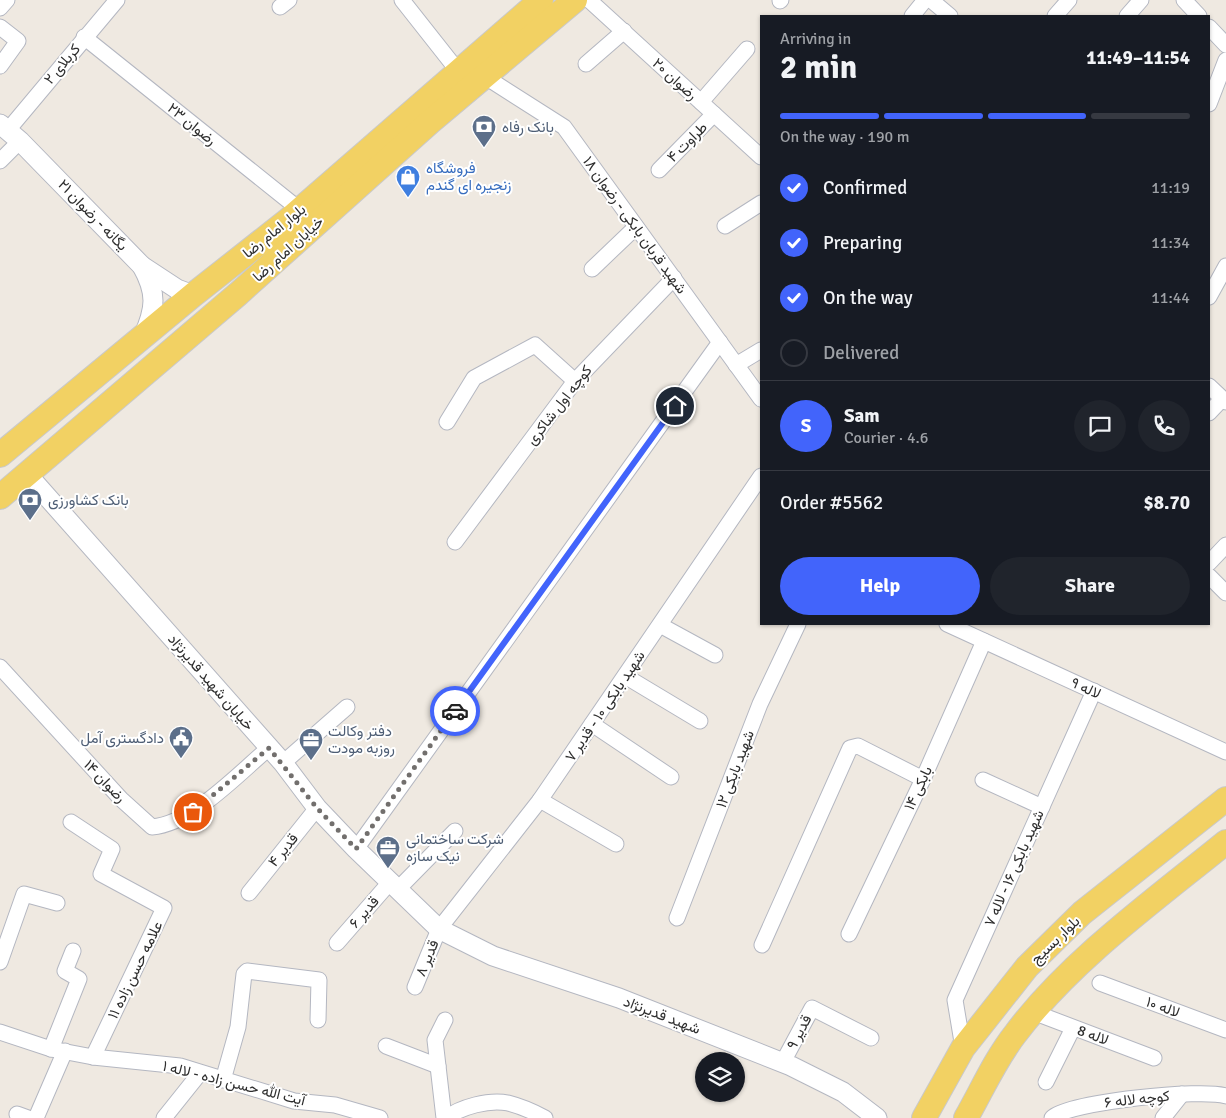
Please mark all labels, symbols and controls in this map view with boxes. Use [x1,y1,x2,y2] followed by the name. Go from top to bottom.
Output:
[780,29,851,49] text: Arriving in
[40,40,85,89] street label: کربلای ۲
[1086,46,1190,70] text: 11:49–11:54
[780,48,857,87] text: 2 min
[649,54,701,104] street label: رضوان ۲۰
[164,99,220,149] street label: رضوان ۲۳
[471,114,497,148] bank icon: بانک رفاه
[502,118,554,136] place label: بانک رفاه
[663,118,711,166] street label: طراوت ۴
[780,127,910,147] text: On the way · 190 m
[578,153,691,298] street label: شهید قربان بابکی - رضوان ۱۸
[426,159,511,195] place label: فروشگاه زنجیره ای گندم
[395,164,421,198] shop icon: فروشگاه زنجیره ای گندم
[780,174,808,202] icon: check
[54,175,132,255] street label: یگانه - رضوان ۲۱
[823,176,907,200] text: Confirmed
[1151,178,1190,198] text: 11:19
[239,200,310,263] street label: بلوار امام رضا
[249,212,328,286] street label: خیابان امام رضا
[780,229,808,257] icon: check
[823,231,902,255] text: Preparing
[1151,233,1190,253] text: 11:34
[780,284,808,312] icon: check
[823,286,913,310] text: On the way
[1151,288,1190,308] text: 11:44
[823,341,899,365] text: Delivered
[522,361,597,449] street label: کوچه اول شاکری
[654,385,696,427] pin
[661,392,689,420] icon: home
[1074,400,1126,452] button: chat
[1138,400,1190,452] button: phone
[844,404,880,428] text: Sam
[801,414,811,438] text: S
[844,428,928,448] text: Courier · 4.6
[17,487,43,521] bank icon: بانک کشاورزی
[48,491,129,510] place label: بانک کشاورزی
[780,491,883,515] text: Order #5562
[1144,491,1190,515] text: $8.70
[780,557,980,615] button: Help
[990,557,1190,615] button: Share
[164,630,258,734] street label: خيابان شهيد قديرنژاد
[561,647,650,765] street label: شهید بابکی ۱۰ - قدیر ۷
[1068,673,1104,703] street label: لاله ۹
[430,686,480,736] courier
[441,697,469,725] icon: car
[328,722,395,757] place label: دفتر وکالت روزبه مودت
[168,725,194,759] public building icon: دادگستری آمل
[298,727,324,761] office icon: دفتر وکالت روزبه مودت
[712,727,759,811] street label: شهید بابکی ۱۲
[80,729,164,748] place label: دادگستری آمل
[80,756,130,806] street label: رضوان ۱۴
[900,763,937,813] street label: بابکی ۱۴
[172,791,214,833] pin
[179,798,207,826] icon: bag
[980,807,1049,930] street label: شهید بابکی ۱۶ - لاله ۷
[264,830,302,870] street label: قدیر ۴
[406,830,504,865] place label: شرکت ساختمانی نیک سازه
[375,835,401,869] office icon: شرکت ساختمانی نیک سازه
[345,892,383,932] street label: قدیر ۶
[1027,912,1085,969] street label: بلوار بسیج
[104,918,167,1022] street label: علامه حسن زاده ۱۱
[411,937,443,979] street label: قدیر ۸
[621,992,703,1038] street label: شهید قدیرنژاد
[1144,993,1182,1021] street label: لاله ۱۰
[783,1012,816,1052] street label: قدیر ۹
[1075,1021,1111,1049] street label: لاله 8
[695,1052,745,1102] map controls
[695,1052,745,1102] button: layers
[161,1057,309,1111] street label: آیت الله حسن زاده - لاله ۱
[1103,1087,1171,1112] street label: کوچه لاله ۶

